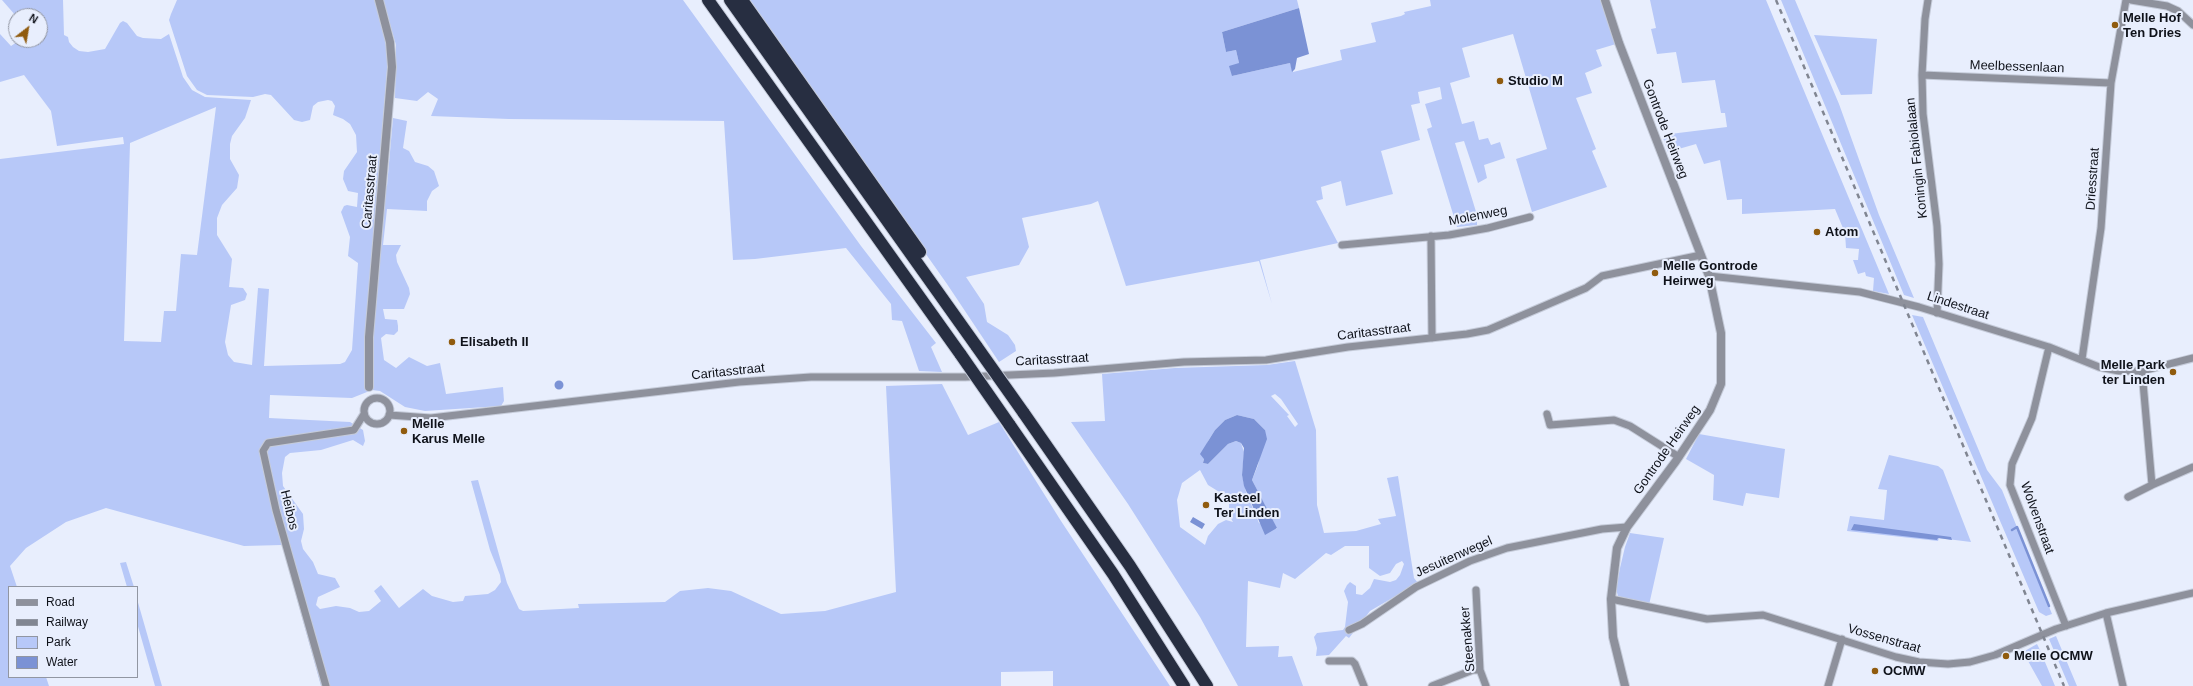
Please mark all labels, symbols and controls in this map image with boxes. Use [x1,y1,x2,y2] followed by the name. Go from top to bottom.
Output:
[8,8,48,48] north arrow
[2123,10,2181,41] place label: Melle Hof Ten Dries
[27,11,40,26] text: N
[2110,20,2120,30] marker: Melle Hof Ten Dries
[1969,58,2065,76] street label: Meelbessenlaan
[1508,73,1563,89] place label: Studio M
[1495,76,1505,86] marker: Studio M
[1639,77,1691,181] street label: Gontrode Heirweg
[1903,97,1931,219] street label: Koningin Fabiolalaan
[2083,147,2103,211] street label: Driesstraat
[359,155,381,229] street label: Caritasstraat
[1447,203,1509,229] street label: Molenweg
[1825,224,1858,240] place label: Atom
[1812,227,1822,237] marker: Atom
[1663,258,1758,289] place label: Melle Gontrode Heirweg
[1650,268,1660,278] marker: Melle Gontrode Heirweg
[1925,289,1991,323] street label: Lindestraat
[1336,320,1412,344] street label: Caritasstraat
[460,334,529,350] place label: Elisabeth II
[447,337,457,347] marker: Elisabeth II
[1015,350,1089,370] street label: Caritasstraat
[2101,357,2165,388] place label: Melle Park ter Linden
[691,360,765,384] street label: Caritasstraat
[2168,367,2178,377] marker: Melle Park ter Linden
[1630,402,1704,498] street label: Gontrode Heirweg
[412,416,485,447] place label: Melle Karus Melle
[399,426,409,436] marker: Melle Karus Melle
[2017,480,2057,556] street label: Wolvenstraat
[277,488,301,532] street label: Heibos
[1214,490,1279,521] place label: Kasteel Ter Linden
[1201,500,1211,510] marker: Kasteel Ter Linden
[1413,533,1495,581] street label: Jesuitenwegel
[8,586,138,678] legend
[46,595,75,609] text: Road
[1457,606,1479,672] street label: Steenakker
[46,615,88,629] text: Railway
[1846,621,1922,657] street label: Vossenstraat
[46,635,71,649] text: Park
[2014,648,2093,664] place label: Melle OCMW
[2001,651,2011,661] marker: Melle OCMW
[46,655,78,669] text: Water
[1883,663,1926,679] place label: OCMW
[1870,666,1880,676] marker: OCMW

